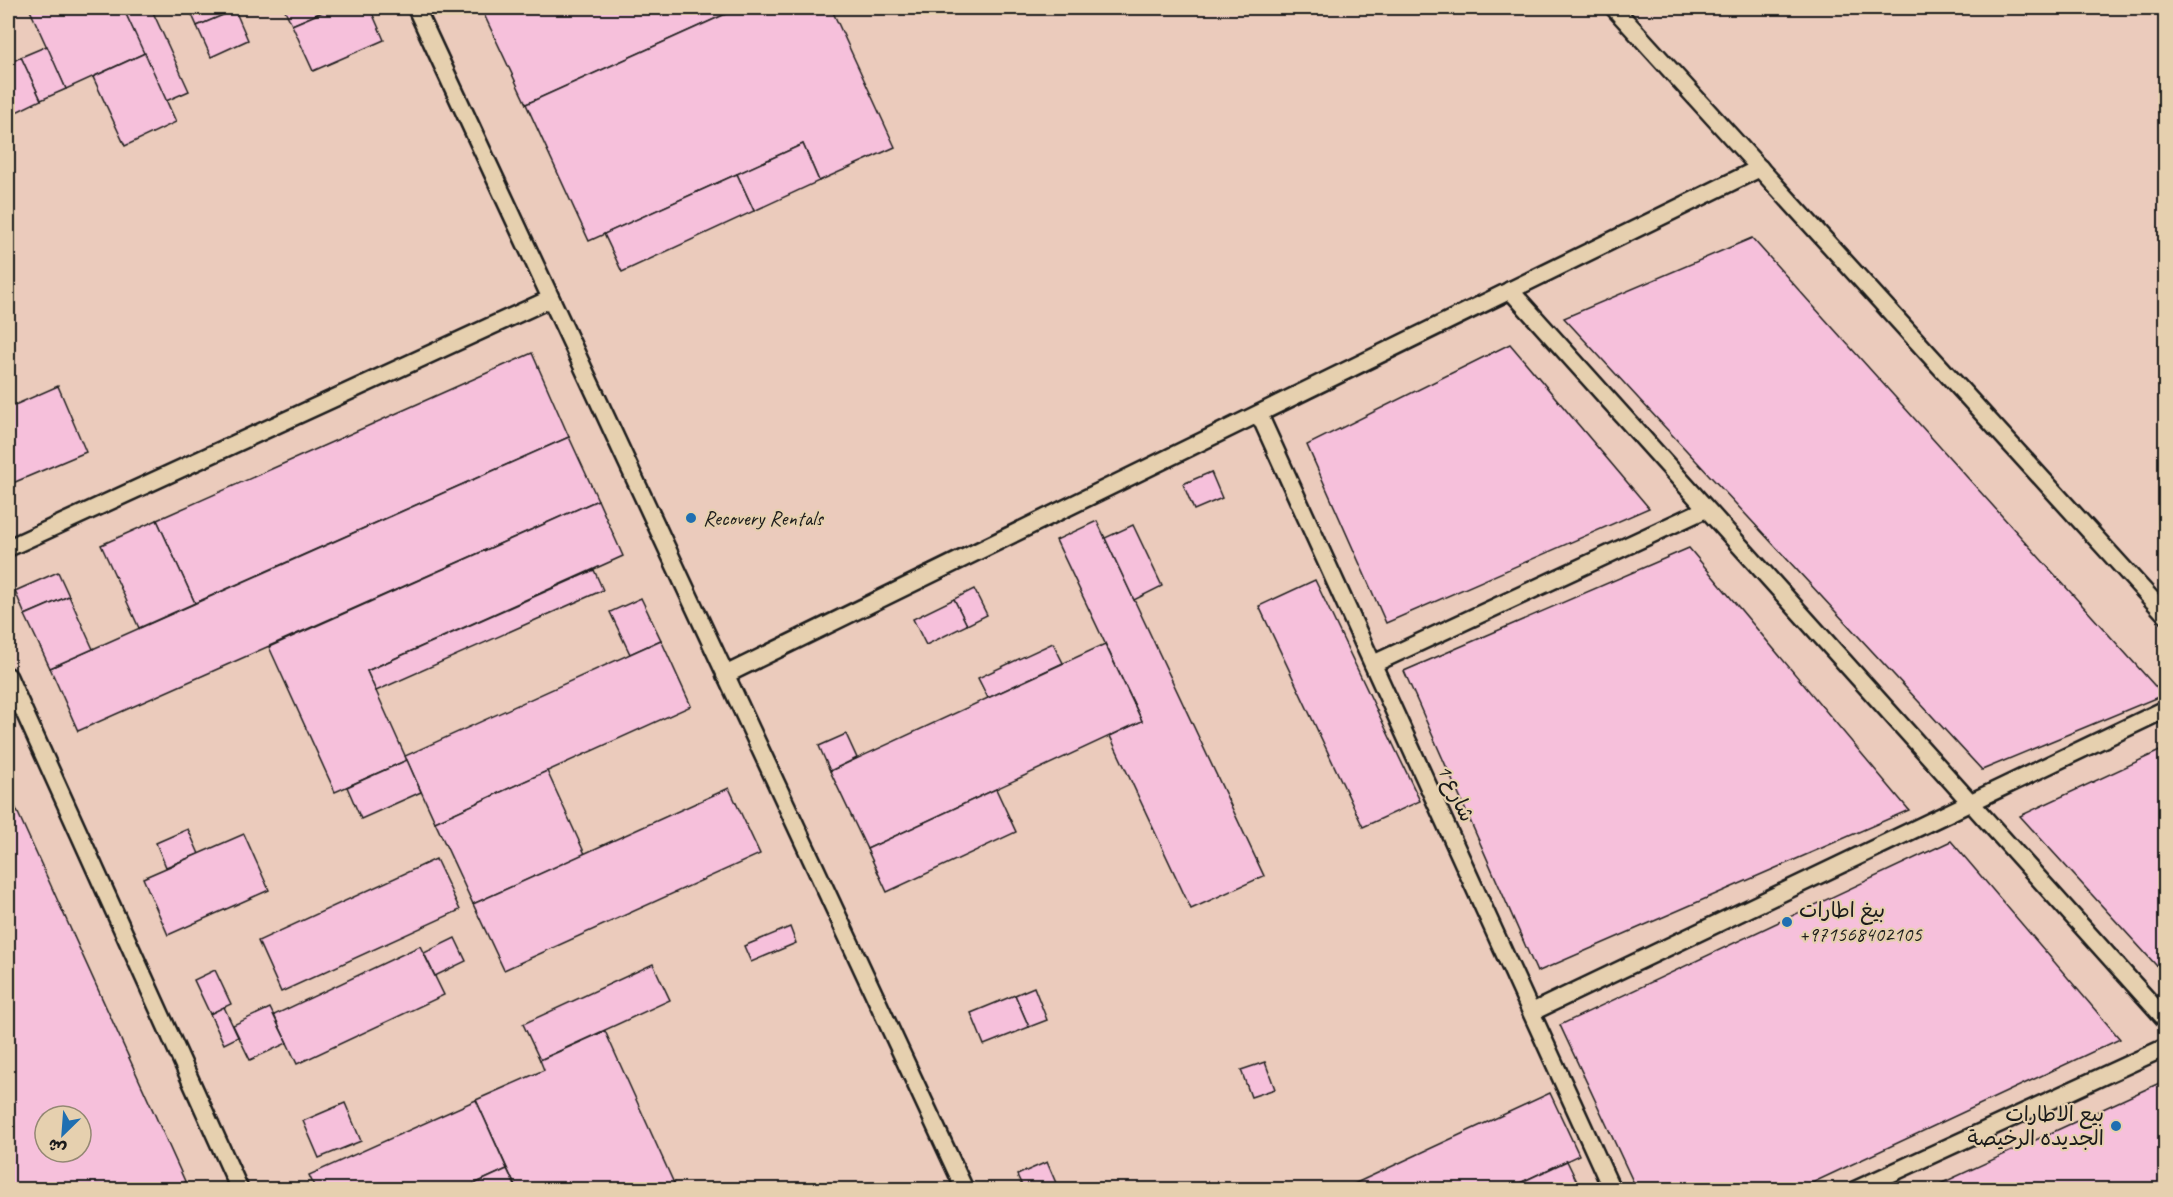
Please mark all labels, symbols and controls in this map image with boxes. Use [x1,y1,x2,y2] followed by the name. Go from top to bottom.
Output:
[703,505,825,531] place label: Recovery Rentals
[684,511,698,525] marker: Recovery Rentals
[1430,760,1480,827] street label: شارع 1
[1799,897,1923,947] place label: بيغ اطارات +971568402105
[1780,915,1794,929] marker: بيغ اطارات +971568402105
[1967,1101,2104,1151] place label: بيع الاطارات الجديده الرخيصة
[33,1104,93,1164] north arrow
[2109,1119,2123,1133] marker: بيع الاطارات الجديده الرخيصة
[45,1134,69,1159] text: ش

